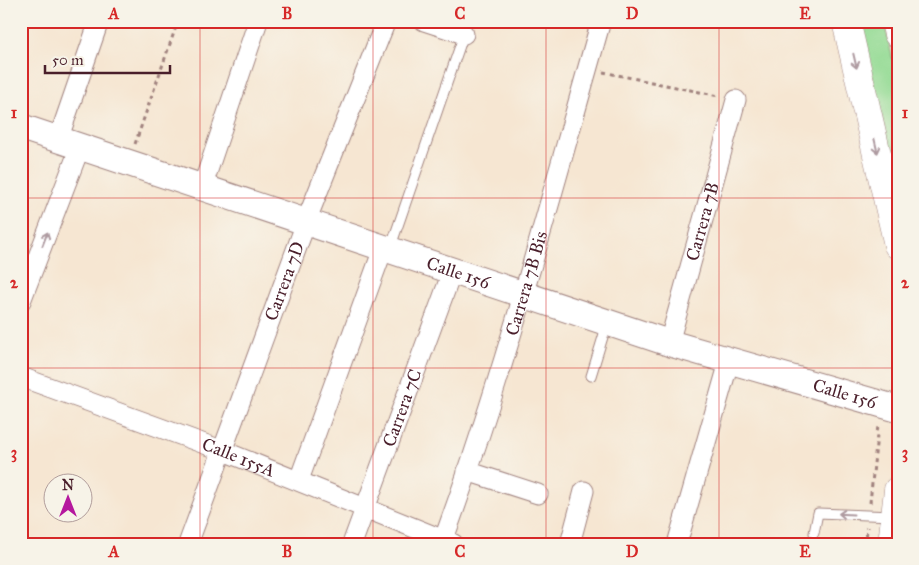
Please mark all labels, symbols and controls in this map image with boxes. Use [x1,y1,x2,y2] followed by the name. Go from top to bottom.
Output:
[108,4,120,23] text: A
[282,4,292,23] text: B
[455,4,466,23] text: C
[626,4,639,23] text: D
[799,4,811,23] text: E
[45,42,170,74] scale bar
[52,51,84,69] text: 50 m
[851,52,861,68] one-way arrow
[11,103,18,122] text: 1
[902,103,909,122] text: 1
[872,138,881,154] one-way arrow
[681,180,724,263] street label: Carrera 7B
[501,229,552,338] street label: Carrera 7B Bis
[41,232,50,247] one-way arrow
[260,238,309,324] street label: Carrera 7D
[424,252,494,294] street label: Calle 156
[10,273,19,292] text: 2
[901,273,910,292] text: 2
[378,366,426,450] street label: Carrera 7C
[810,374,880,414] street label: Calle 156
[199,433,278,482] street label: Calle 155A
[11,443,17,463] text: 3
[902,443,908,463] text: 3
[42,472,92,522] north arrow
[62,477,74,494] text: N
[838,510,854,519] one-way arrow
[108,542,120,561] text: A
[282,542,292,561] text: B
[455,542,466,561] text: C
[626,542,639,561] text: D
[799,542,811,561] text: E

